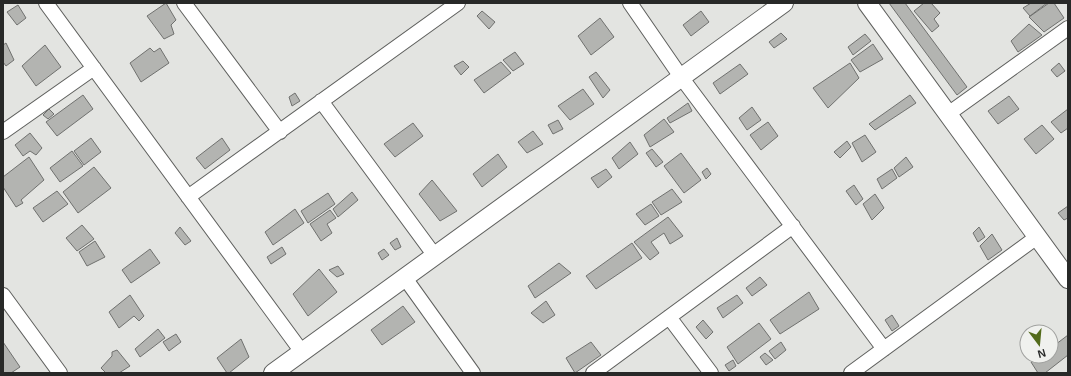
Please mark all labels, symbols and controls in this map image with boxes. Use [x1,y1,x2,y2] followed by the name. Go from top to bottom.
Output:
[1019,324,1059,364] north arrow
[1036,347,1047,360] text: N

